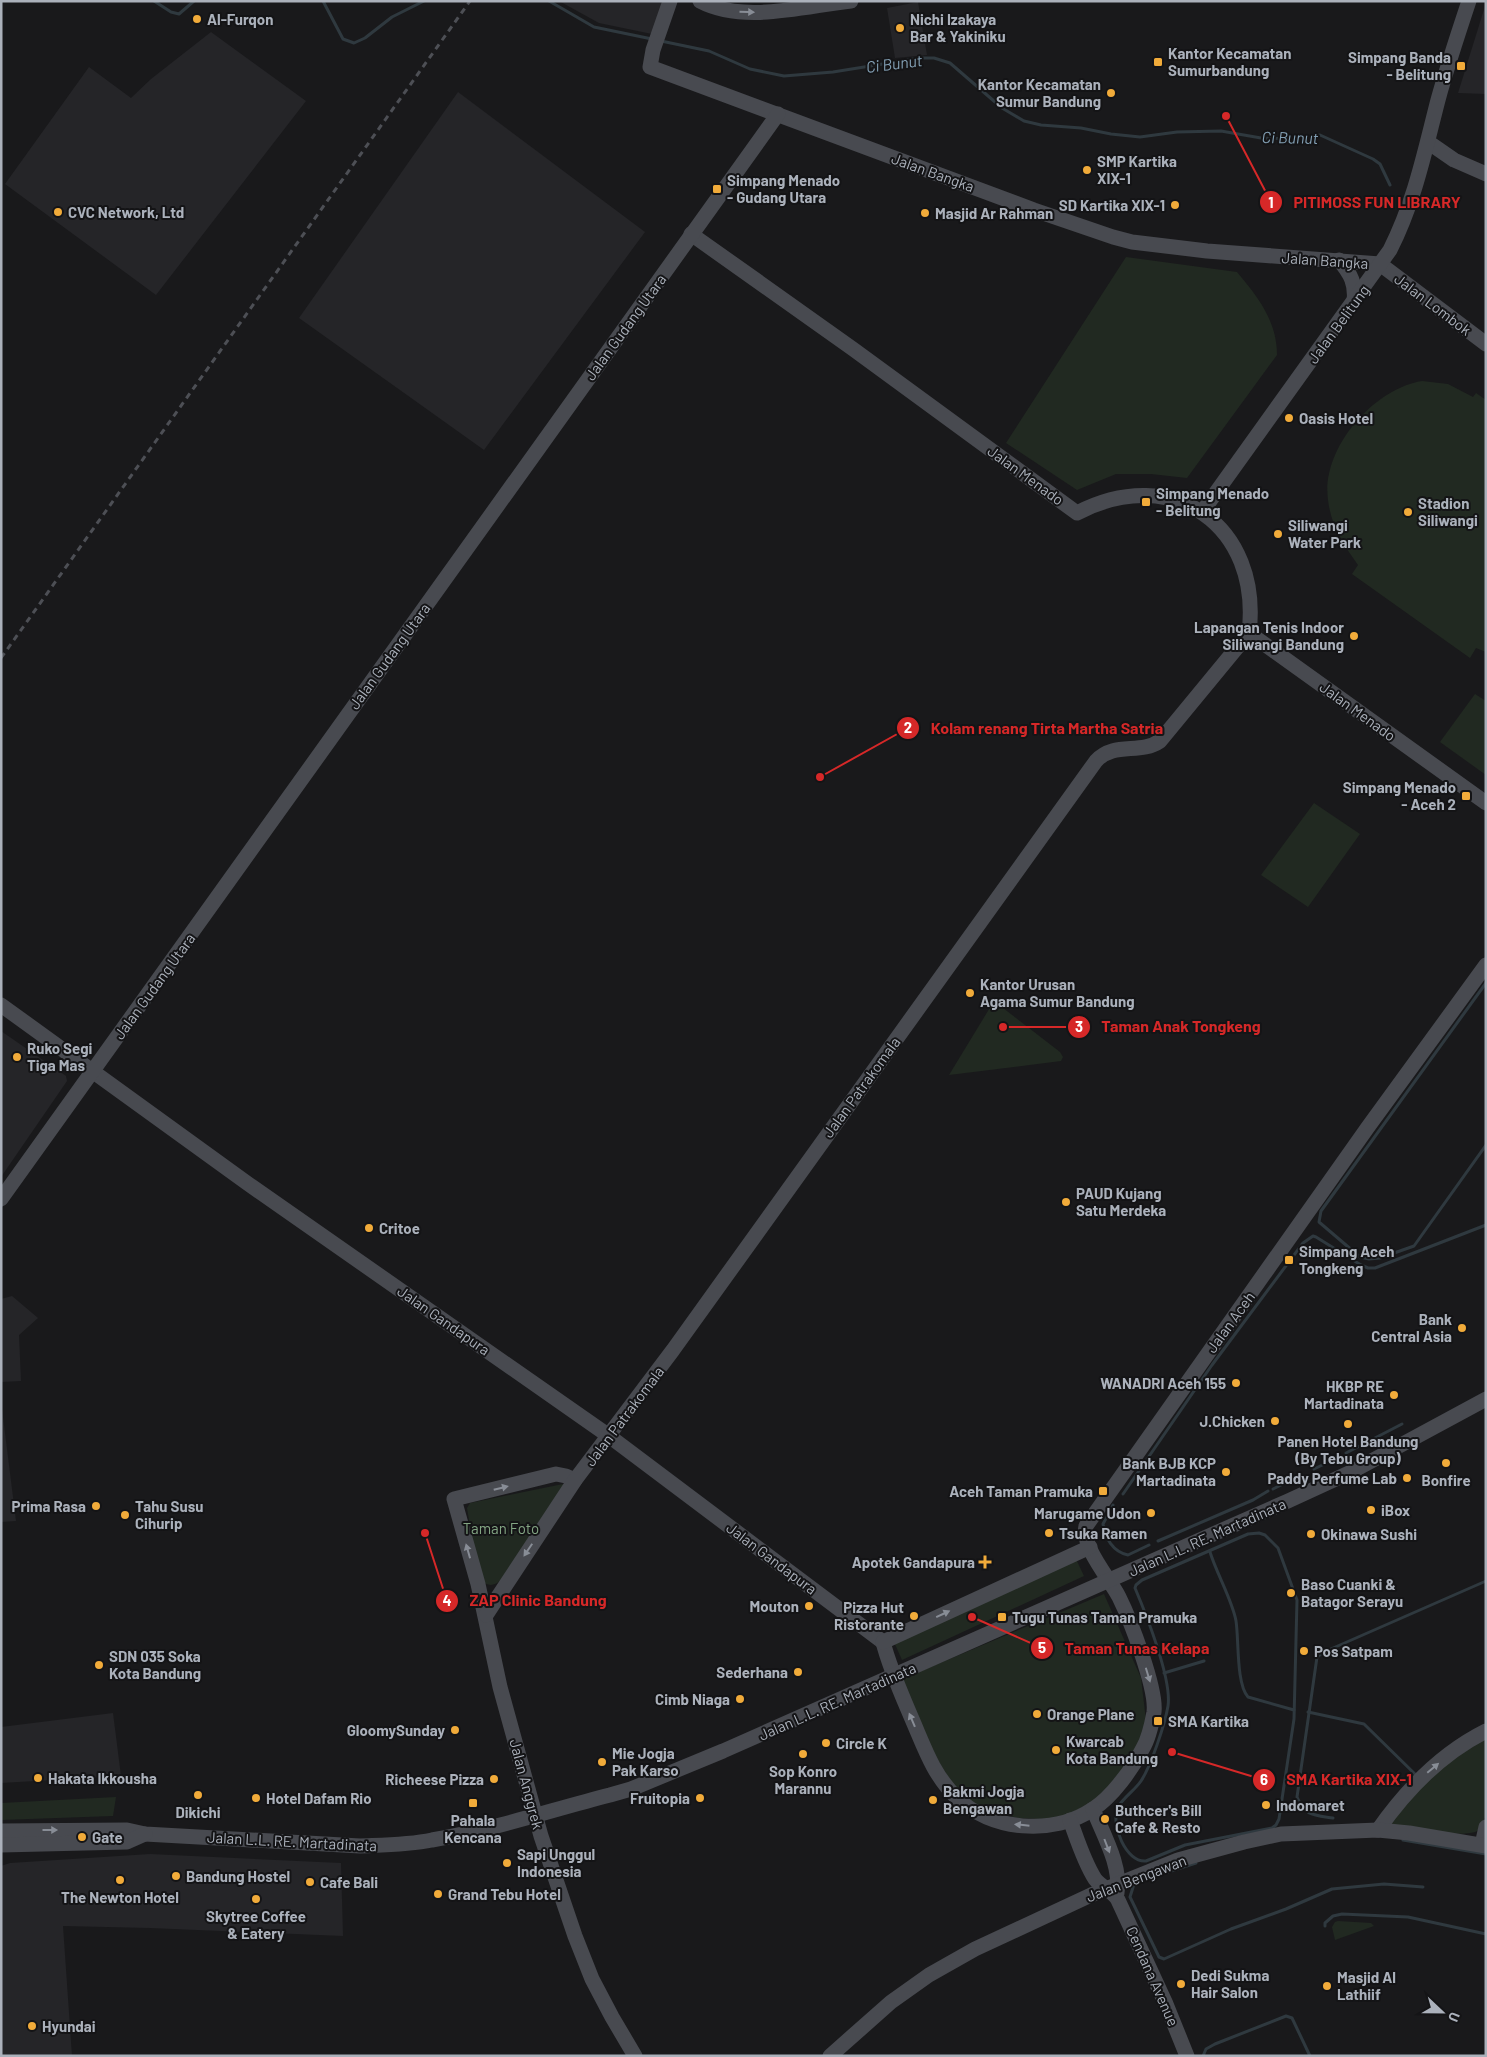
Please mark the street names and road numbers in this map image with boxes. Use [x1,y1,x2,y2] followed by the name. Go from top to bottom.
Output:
[889,149,977,195] street label: Jalan Bangka
[1281,248,1369,272] street label: Jalan Bangka
[1391,269,1475,339] street label: Jalan Lombok
[580,270,670,384] street label: Jalan Gudang Utara
[1303,281,1373,367] street label: Jalan Belitung
[985,441,1067,509] street label: Jalan Menado
[344,599,434,713] street label: Jalan Gudang Utara
[1317,677,1399,745] street label: Jalan Menado
[109,929,199,1043] street label: Jalan Gudang Utara
[818,1033,904,1141] street label: Jalan Patrakomala
[394,1282,494,1358] street label: Jalan Gandapura
[1202,1288,1258,1356] street label: Jalan Aceh
[581,1363,667,1469] street label: Jalan Patrakomala
[1126,1494,1288,1580] street label: Jalan L.L. RE. Martadinata
[723,1518,821,1598] street label: Jalan Gandapura
[756,1658,918,1744] street label: Jalan L.L. RE. Martadinata
[506,1737,548,1832] street label: Jalan Anggrek
[206,1828,378,1854] street label: Jalan L.L. RE. Martadinata
[1083,1851,1189,1905] street label: Jalan Bengawan
[1123,1923,1183,2029] street label: Cendana Avenue

